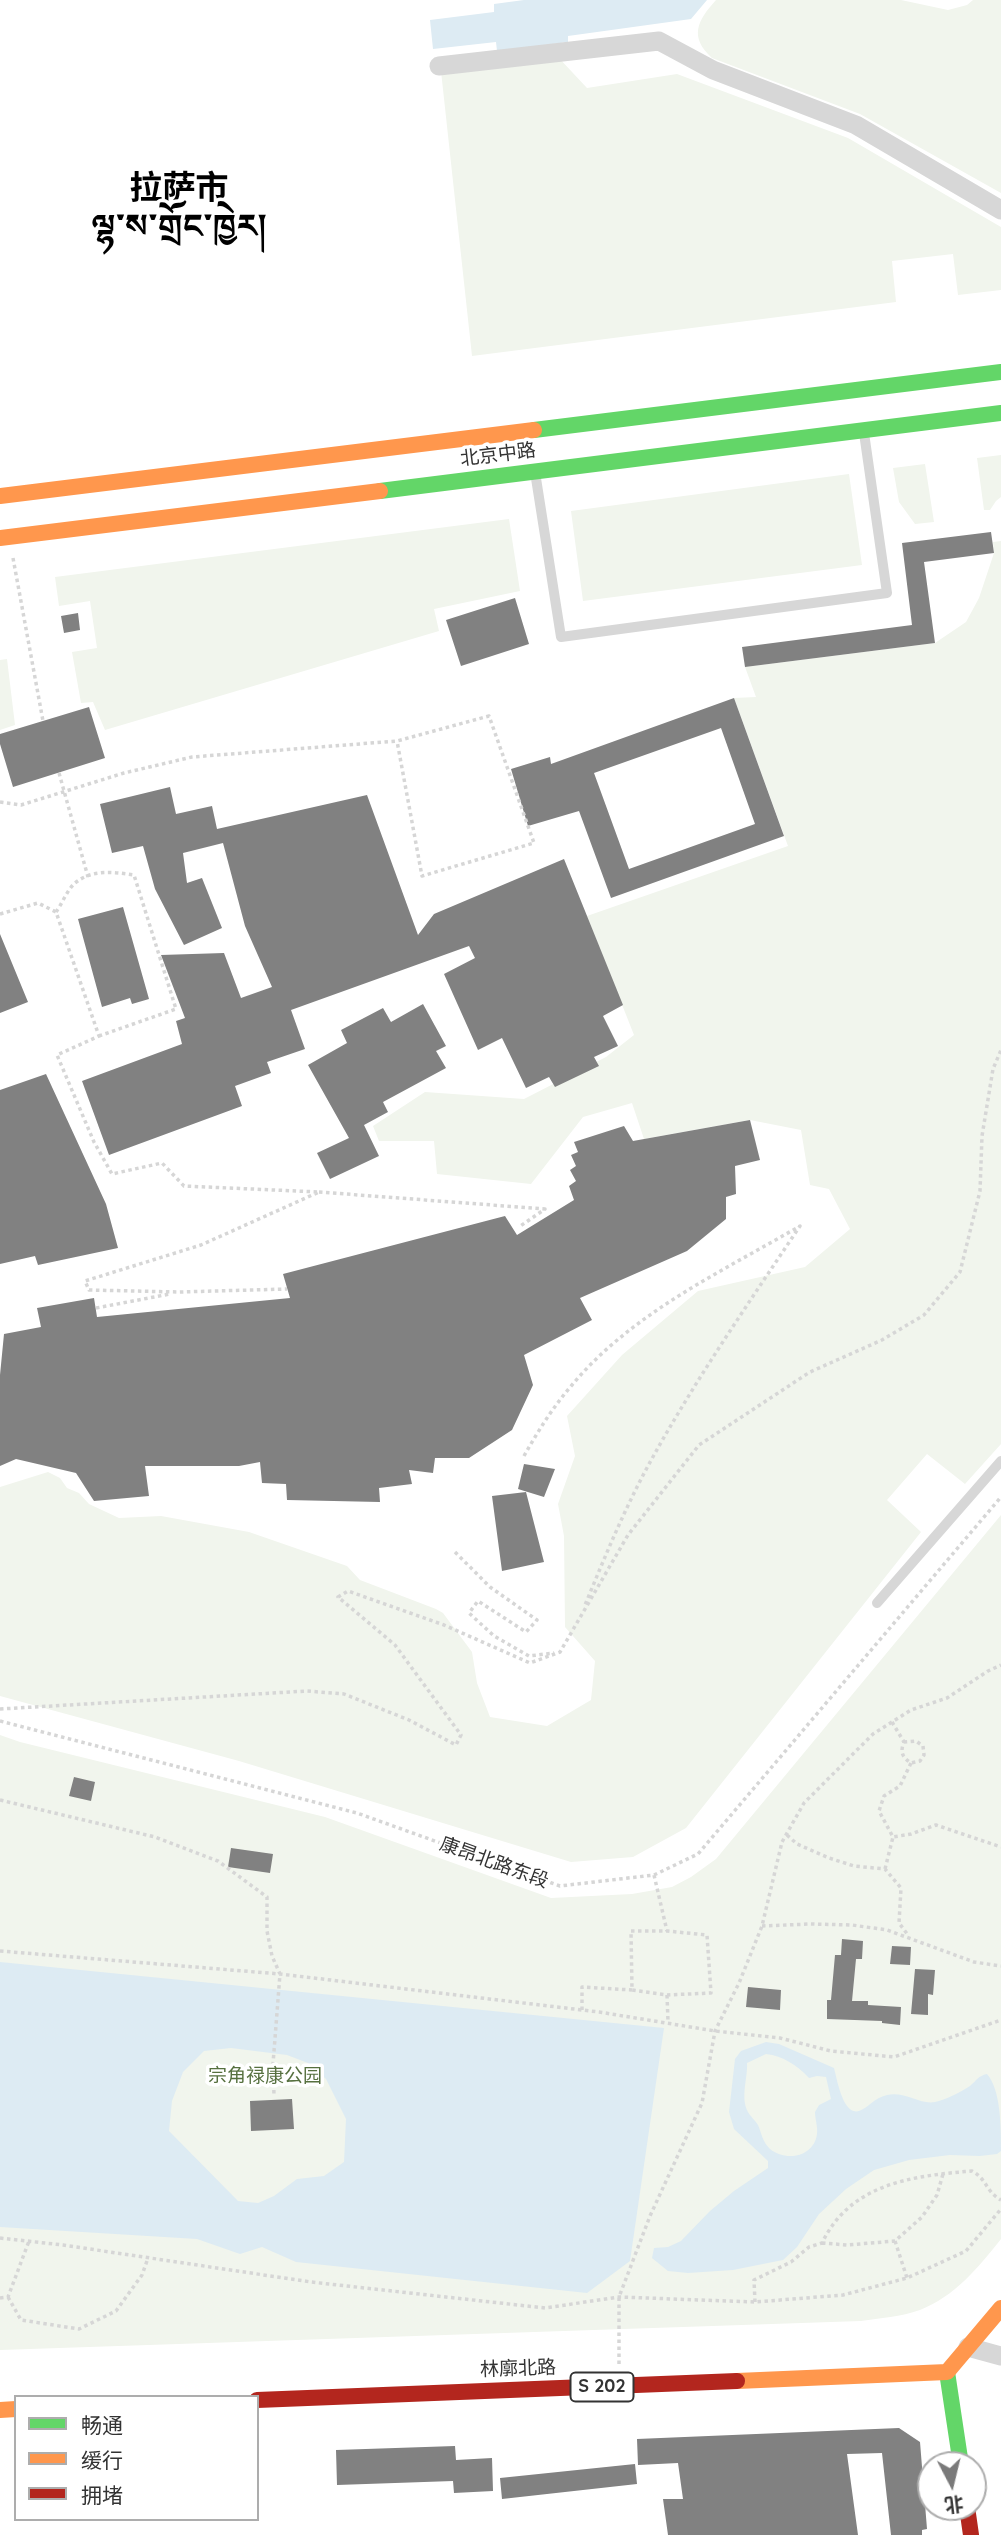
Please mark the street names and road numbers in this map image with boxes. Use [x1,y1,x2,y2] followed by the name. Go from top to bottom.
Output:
[459,439,537,471] street label: 北京中路
[437,1833,551,1893] street label: 康昂北路东段
[480,2356,556,2382] street label: 林廓北路
[570,2372,634,2402] road number: S 202

